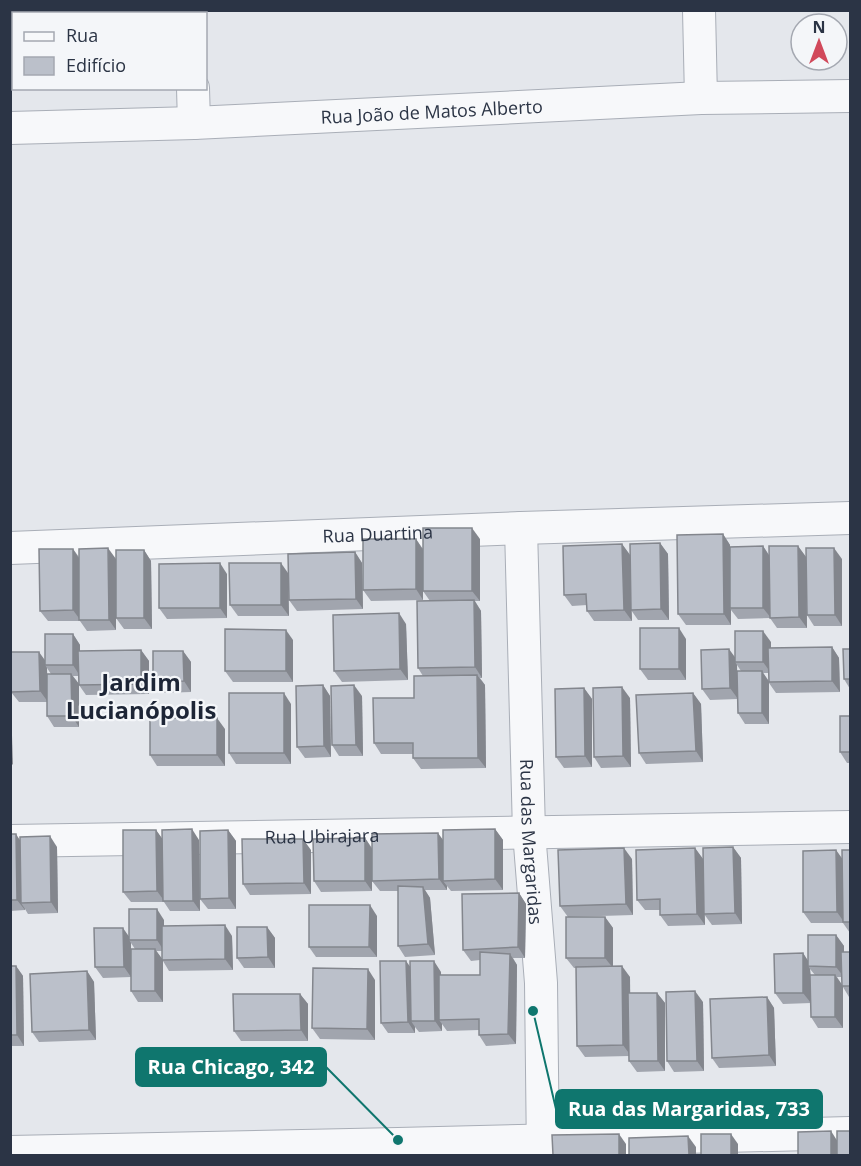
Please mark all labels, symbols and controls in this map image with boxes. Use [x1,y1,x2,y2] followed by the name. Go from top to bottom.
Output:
[12,12,207,90] legend
[789,12,849,72] north arrow
[812,16,826,38] text: N
[66,23,98,47] text: Rua
[66,53,126,77] text: Edifício
[320,94,543,129] street label: Rua João de Matos Alberto
[322,519,433,548] street label: Rua Duartina
[66,665,216,726] district label: Jardim Lucianópolis
[515,759,548,926] street label: Rua das Margaridas
[264,823,380,849] street label: Rua Ubirajara
[136,1048,326,1086] callout: Rua Chicago, 342
[148,1053,314,1080] text: Rua Chicago, 342
[556,1090,822,1128] callout: Rua das Margaridas, 733
[568,1095,810,1122] text: Rua das Margaridas, 733

